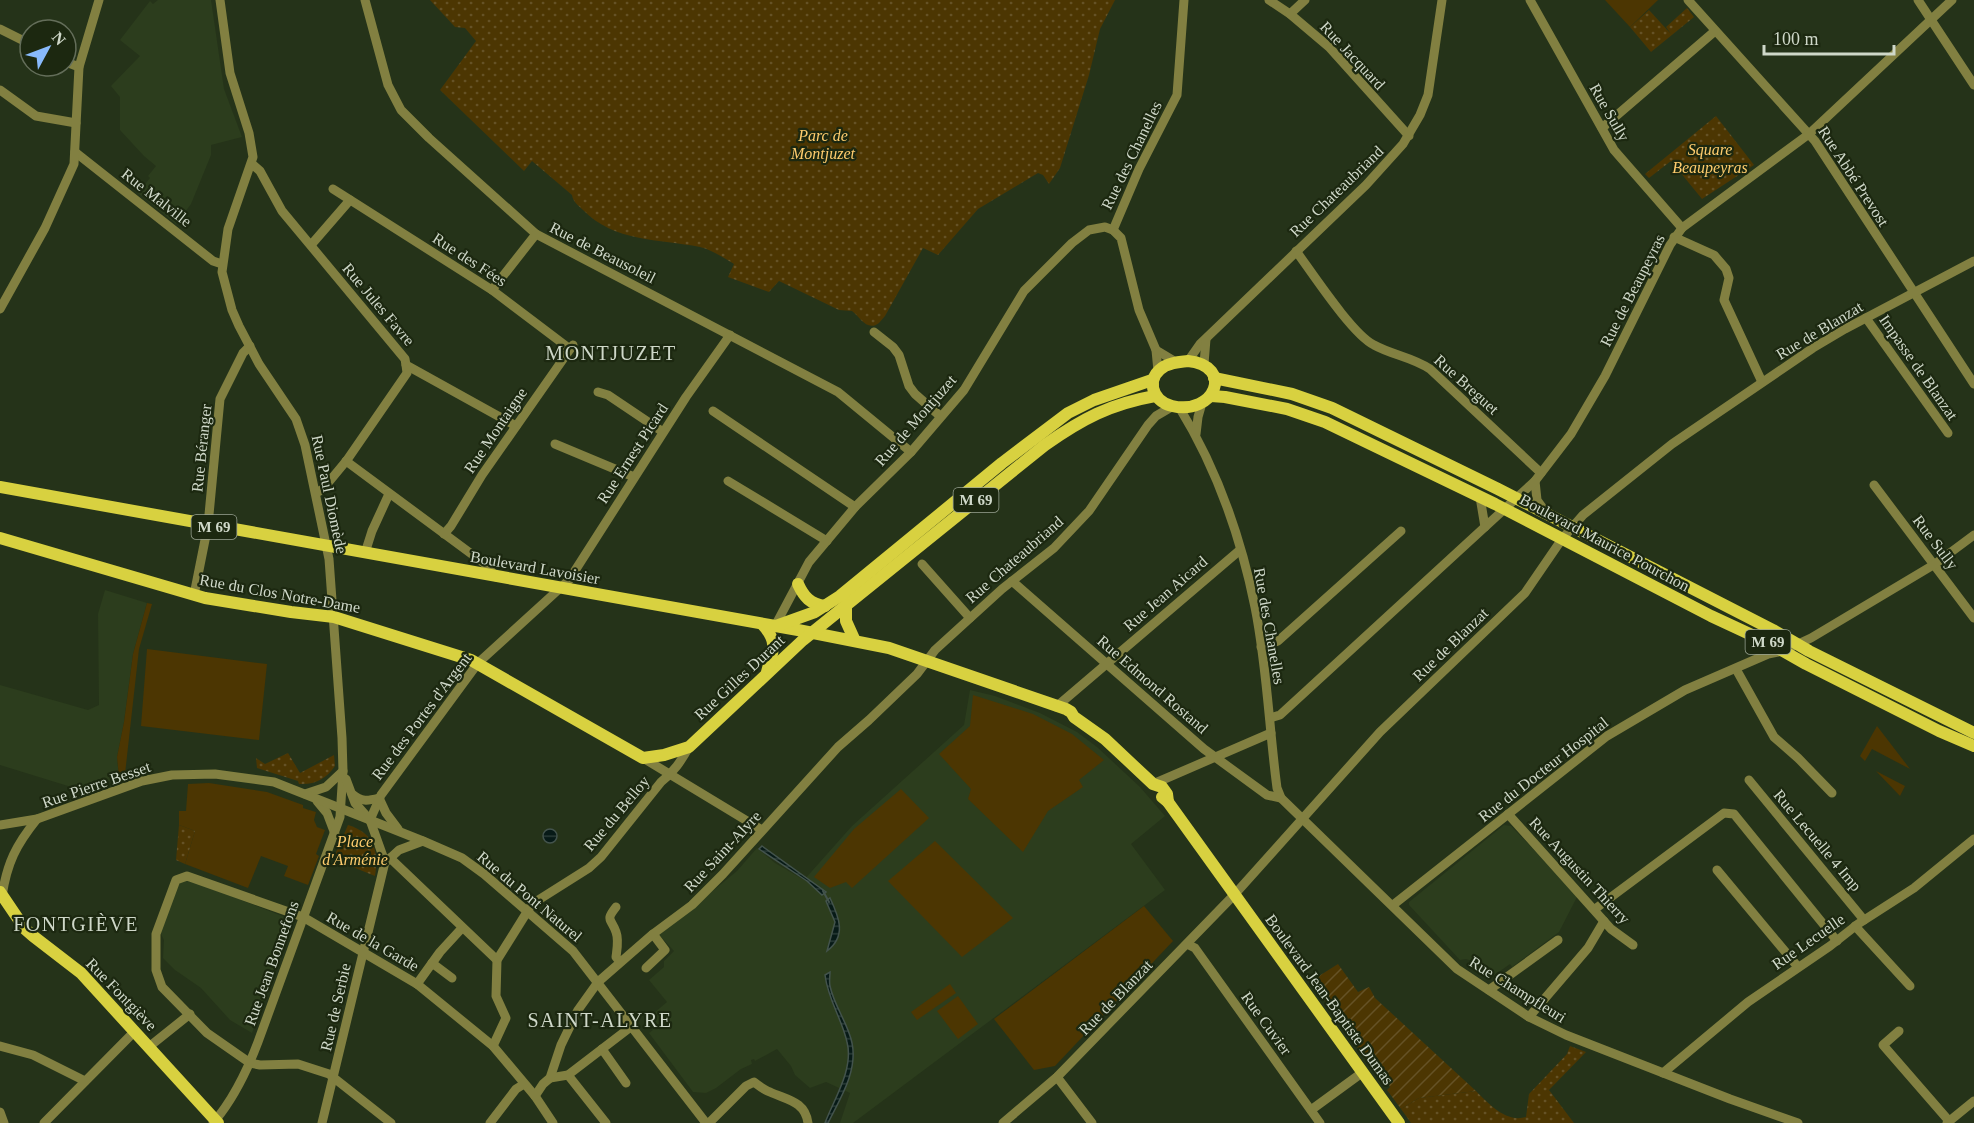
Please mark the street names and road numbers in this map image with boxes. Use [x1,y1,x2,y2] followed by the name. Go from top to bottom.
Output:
[1316,18,1388,94] street label: Rue Jacquard
[1585,80,1633,145] street label: Rue Sully
[1098,98,1165,212] street label: Rue des Chanelles
[1815,123,1892,230] street label: Rue Abbé Prevost
[1286,142,1387,240] street label: Rue Chateaubriand
[118,165,195,230] street label: Rue Malville
[547,218,659,287] street label: Rue de Beausoleil
[430,229,510,290] street label: Rue des Fées
[1597,231,1669,350] street label: Rue de Beaupeyras
[339,260,418,349] street label: Rue Jules Favre
[1773,298,1866,363] street label: Rue de Blanzat
[1875,311,1962,424] street label: Impasse de Blanzat
[1430,351,1503,419] street label: Rue Breguet
[871,371,961,470] street label: Rue de Montjuzet
[461,384,531,477] street label: Rue Montaigne
[594,400,671,506] street label: Rue Ernest Picard
[188,403,216,493] street label: Rue Béranger
[309,433,350,555] street label: Rue Paul Diomède
[954,488,998,512] road number: M 69
[1517,491,1692,594] street label: Boulevard Maurice Pourchon
[1909,512,1962,573] street label: Rue Sully
[962,513,1066,606] street label: Rue Chateaubriand
[192,515,236,539] road number: M 69
[469,548,602,587] street label: Boulevard Lavoisier
[1120,553,1210,634] street label: Rue Jean Aicard
[1251,566,1288,686] street label: Rue des Chanelles
[198,571,362,616] street label: Rue du Clos Notre-Dame
[1409,604,1492,684] street label: Rue de Blanzat
[1746,630,1790,654] road number: M 69
[691,631,788,723] street label: Rue Gilles Durant
[1094,632,1211,737] street label: Rue Edmond Rostand
[368,649,476,784] street label: Rue des Portes d'Argent
[1475,713,1612,826] street label: Rue du Docteur Hospital
[40,758,153,811] street label: Rue Pierre Besset
[580,772,653,855] street label: Rue du Belloy
[1770,786,1865,895] street label: Rue Lecuelle 4 Imp
[681,807,765,896] street label: Rue Saint-Alyre
[1525,814,1633,928] street label: Rue Augustin Thierry
[474,848,586,945] street label: Rue du Pont Naturel
[241,898,302,1028] street label: Rue Jean Bonnefons
[324,908,422,975] street label: Rue de la Garde
[1769,910,1848,973] street label: Rue Lecuelle
[1261,911,1397,1088] street label: Boulevard Jean-Baptiste Dumas
[1466,953,1570,1027] street label: Rue Champfleuri
[82,955,160,1035] street label: Rue Fontgiève
[1075,956,1156,1038] street label: Rue de Blanzat
[317,961,354,1053] street label: Rue de Serbie
[1238,989,1295,1058] street label: Rue Cuvier

